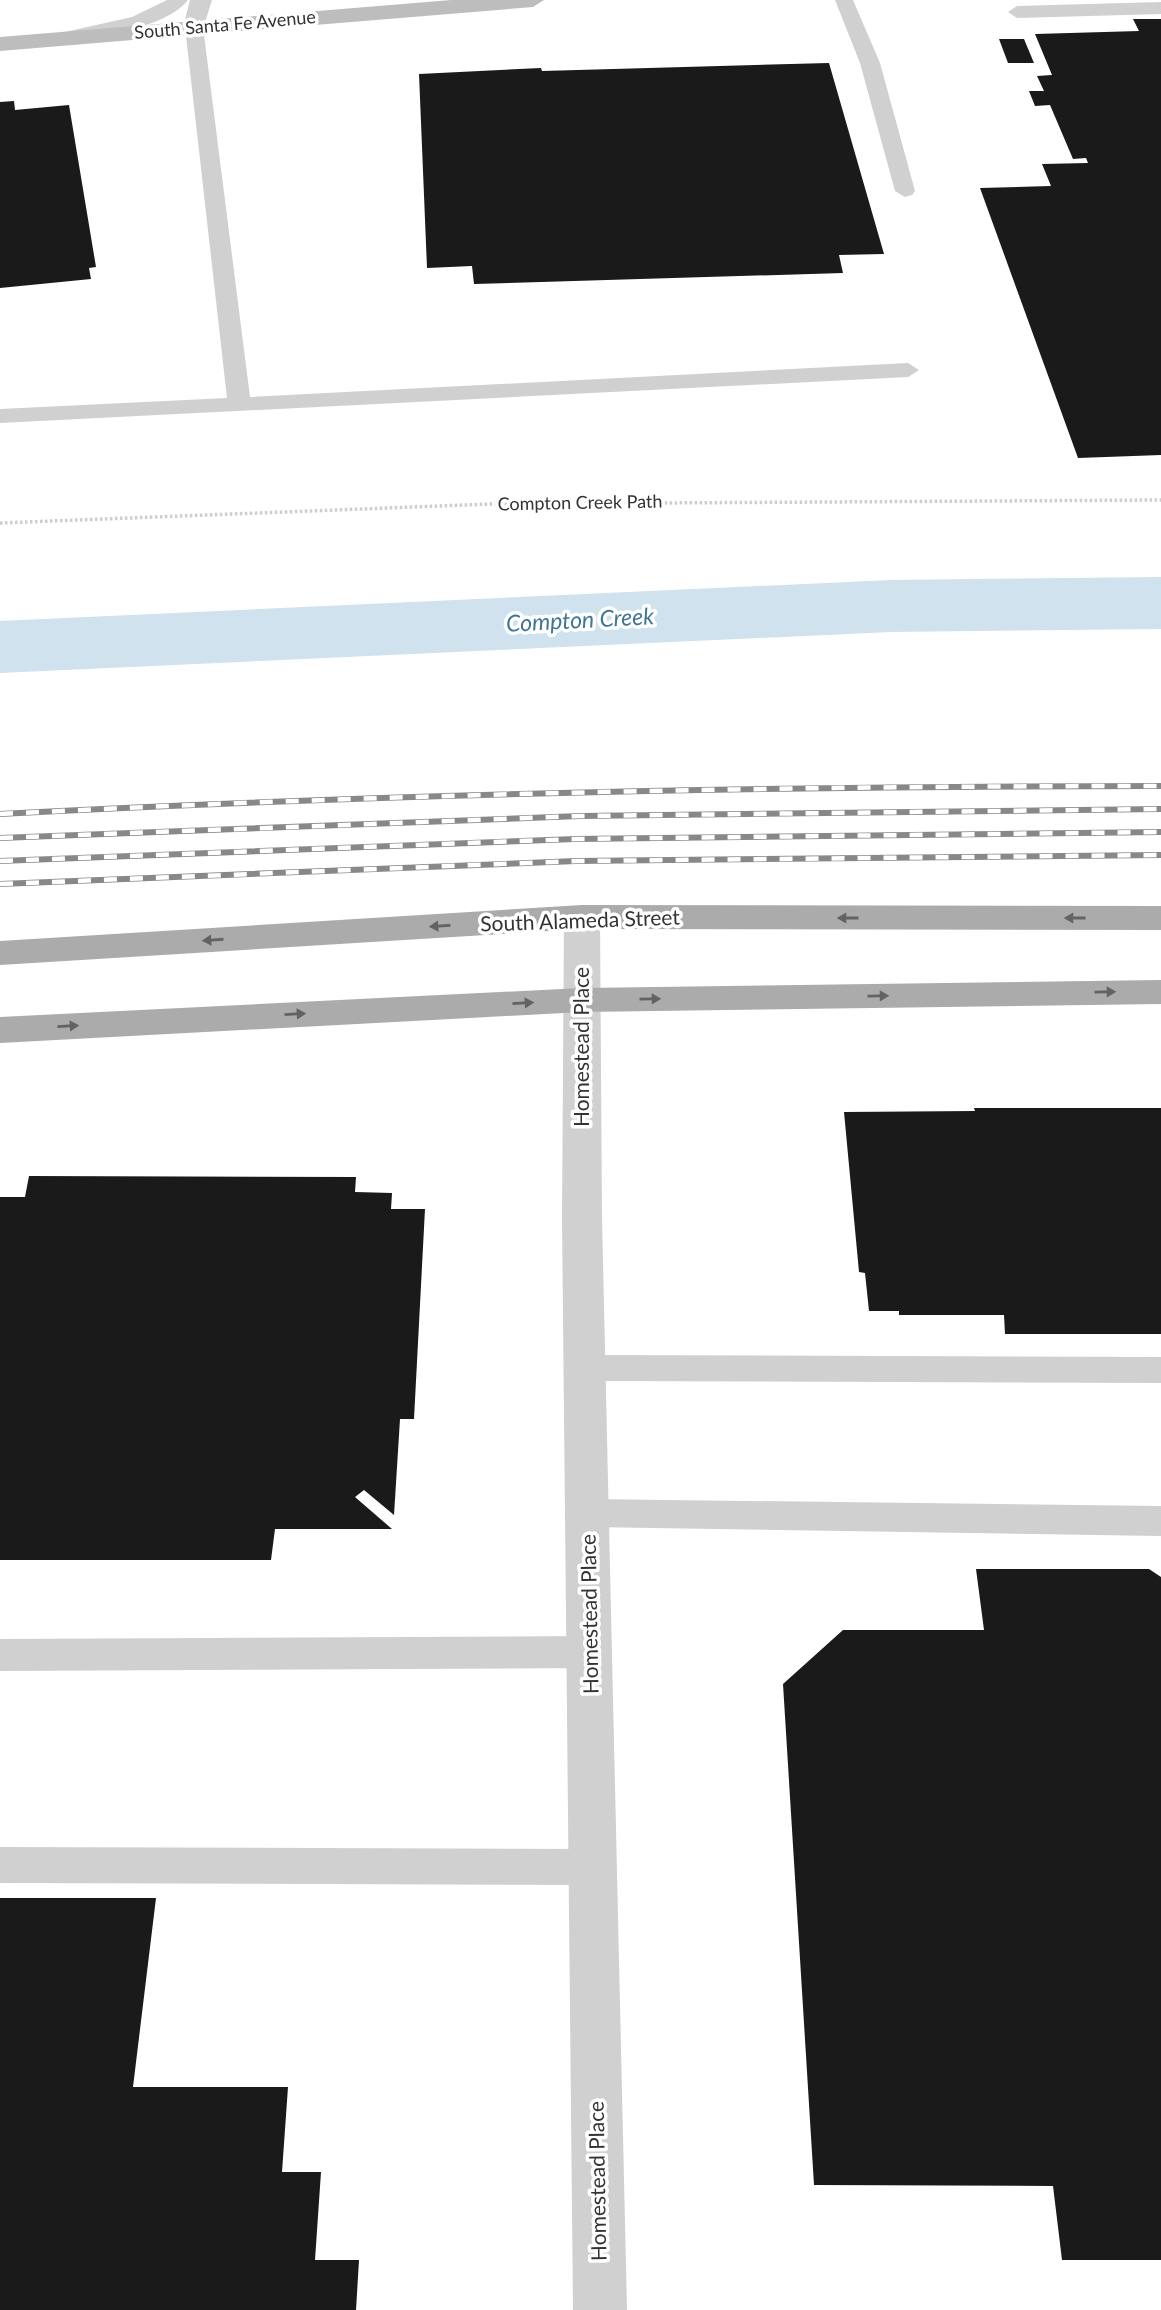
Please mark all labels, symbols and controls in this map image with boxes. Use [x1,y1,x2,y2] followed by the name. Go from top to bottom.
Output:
[133,5,317,43] street label: South Santa Fe Avenue
[497,490,663,514] street label: Compton Creek Path
[505,601,656,637] water label: Compton Creek
[480,904,681,935] street label: South Alameda Street
[836,912,858,924] one-way arrow
[1064,912,1086,924] one-way arrow
[429,921,451,932] one-way arrow
[202,935,224,946] one-way arrow
[568,967,593,1127] street label: Homestead Place
[1095,987,1117,998] one-way arrow
[867,990,889,1001] one-way arrow
[640,993,662,1005] one-way arrow
[512,997,534,1008] one-way arrow
[285,1009,307,1020] one-way arrow
[57,1020,79,1031] one-way arrow
[575,1534,602,1694] street label: Homestead Place
[583,2101,610,2261] street label: Homestead Place

